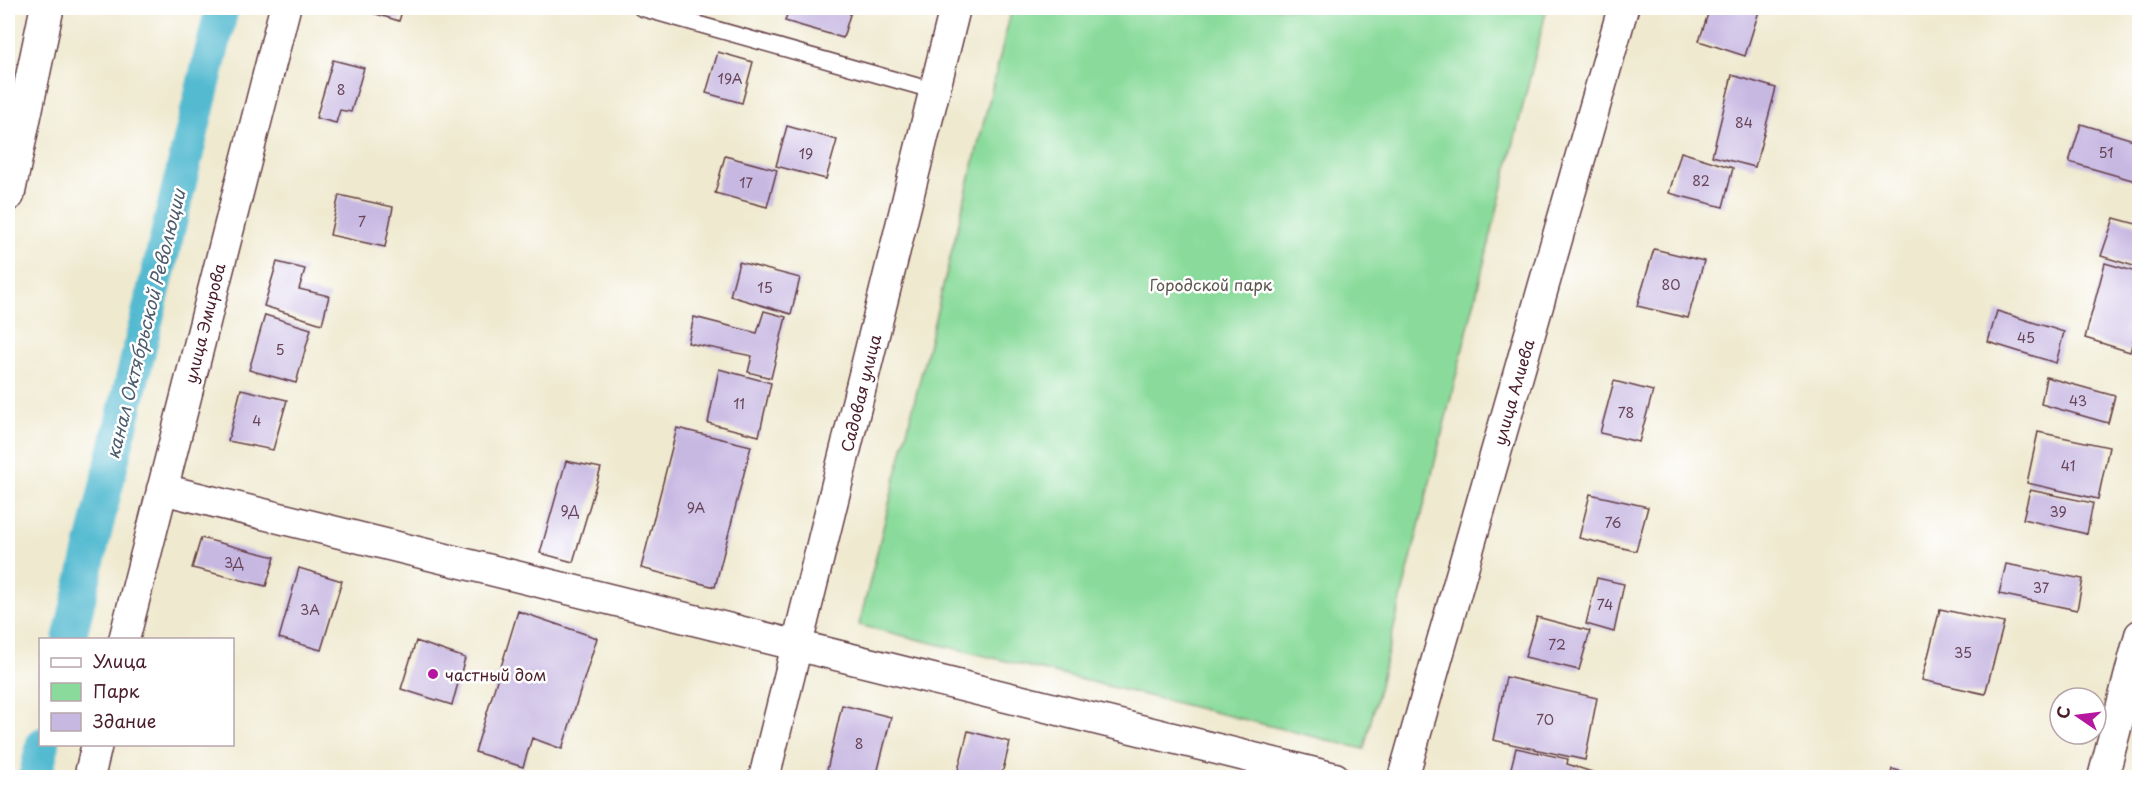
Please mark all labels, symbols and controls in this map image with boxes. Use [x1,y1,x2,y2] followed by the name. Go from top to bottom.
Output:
[718,68,743,89] house number: 19А
[337,79,345,100] house number: 8
[1735,112,1753,133] house number: 84
[2099,142,2113,163] house number: 51
[799,143,813,164] house number: 19
[1692,170,1710,191] house number: 82
[739,172,753,193] house number: 17
[98,185,192,462] water label: канал Октябрьской Революции
[358,211,366,232] house number: 7
[177,260,231,386] street label: улица Эмирова
[1150,272,1273,296] park label: Городской парк
[1662,274,1680,295] house number: 80
[757,277,773,298] house number: 15
[2017,327,2035,348] house number: 45
[834,332,886,454] street label: Садовая улица
[1486,336,1540,448] street label: улица Алиева
[275,339,285,360] house number: 5
[2069,390,2087,411] house number: 43
[733,393,745,414] house number: 11
[1618,402,1634,423] house number: 78
[252,410,262,431] house number: 4
[2061,455,2075,476] house number: 41
[687,497,706,518] house number: 9А
[560,500,580,521] house number: 9Д
[2049,501,2067,522] house number: 39
[1605,512,1622,533] house number: 76
[224,552,244,573] house number: 3Д
[2033,577,2050,598] house number: 37
[1597,594,1613,615] house number: 74
[300,599,320,620] house number: 3А
[1548,634,1566,655] house number: 72
[39,638,234,746] legend
[1954,642,1972,663] house number: 35
[93,647,147,674] text: Улица
[445,662,547,686] place label: частный дом
[426,667,440,681] marker: частный дом
[93,677,140,704] text: Парк
[2048,686,2108,746] north arrow
[2049,703,2076,721] text: С
[93,707,156,734] text: Здание
[1536,709,1554,730] house number: 70
[855,733,863,754] house number: 8

